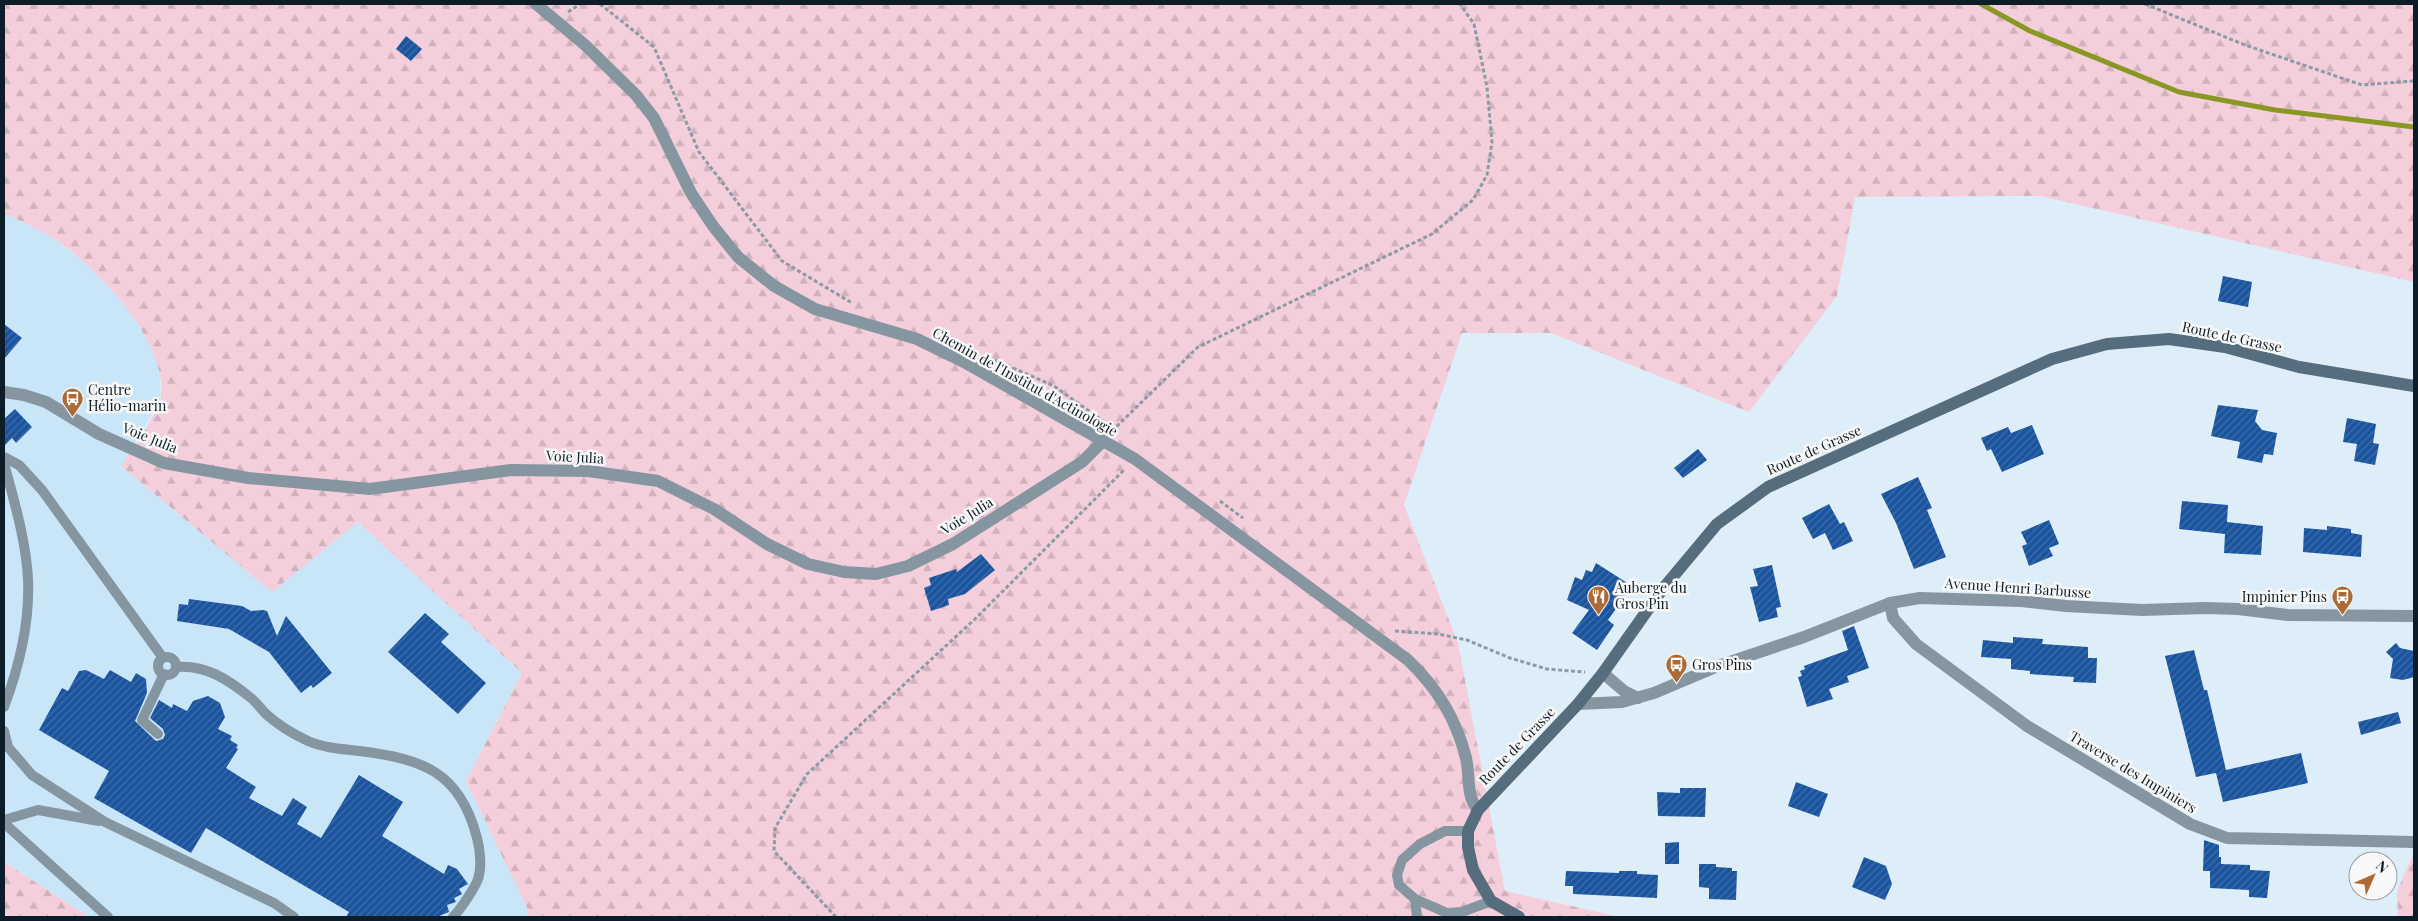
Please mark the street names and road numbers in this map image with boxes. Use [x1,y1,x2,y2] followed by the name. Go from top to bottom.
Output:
[2180,317,2284,356] street label: Route de Grasse
[929,323,1121,440] street label: Chemin de l'Institut d'Actinologie
[119,418,181,457] street label: Voie Julia
[1763,420,1864,479] street label: Route de Grasse
[545,445,604,468] street label: Voie Julia
[936,492,996,540] street label: Voie Julia
[1943,573,2092,602] street label: Avenue Henri Barbusse
[1474,702,1559,789] street label: Route de Grasse
[2066,726,2200,817] street label: Traverse des Impiniers

